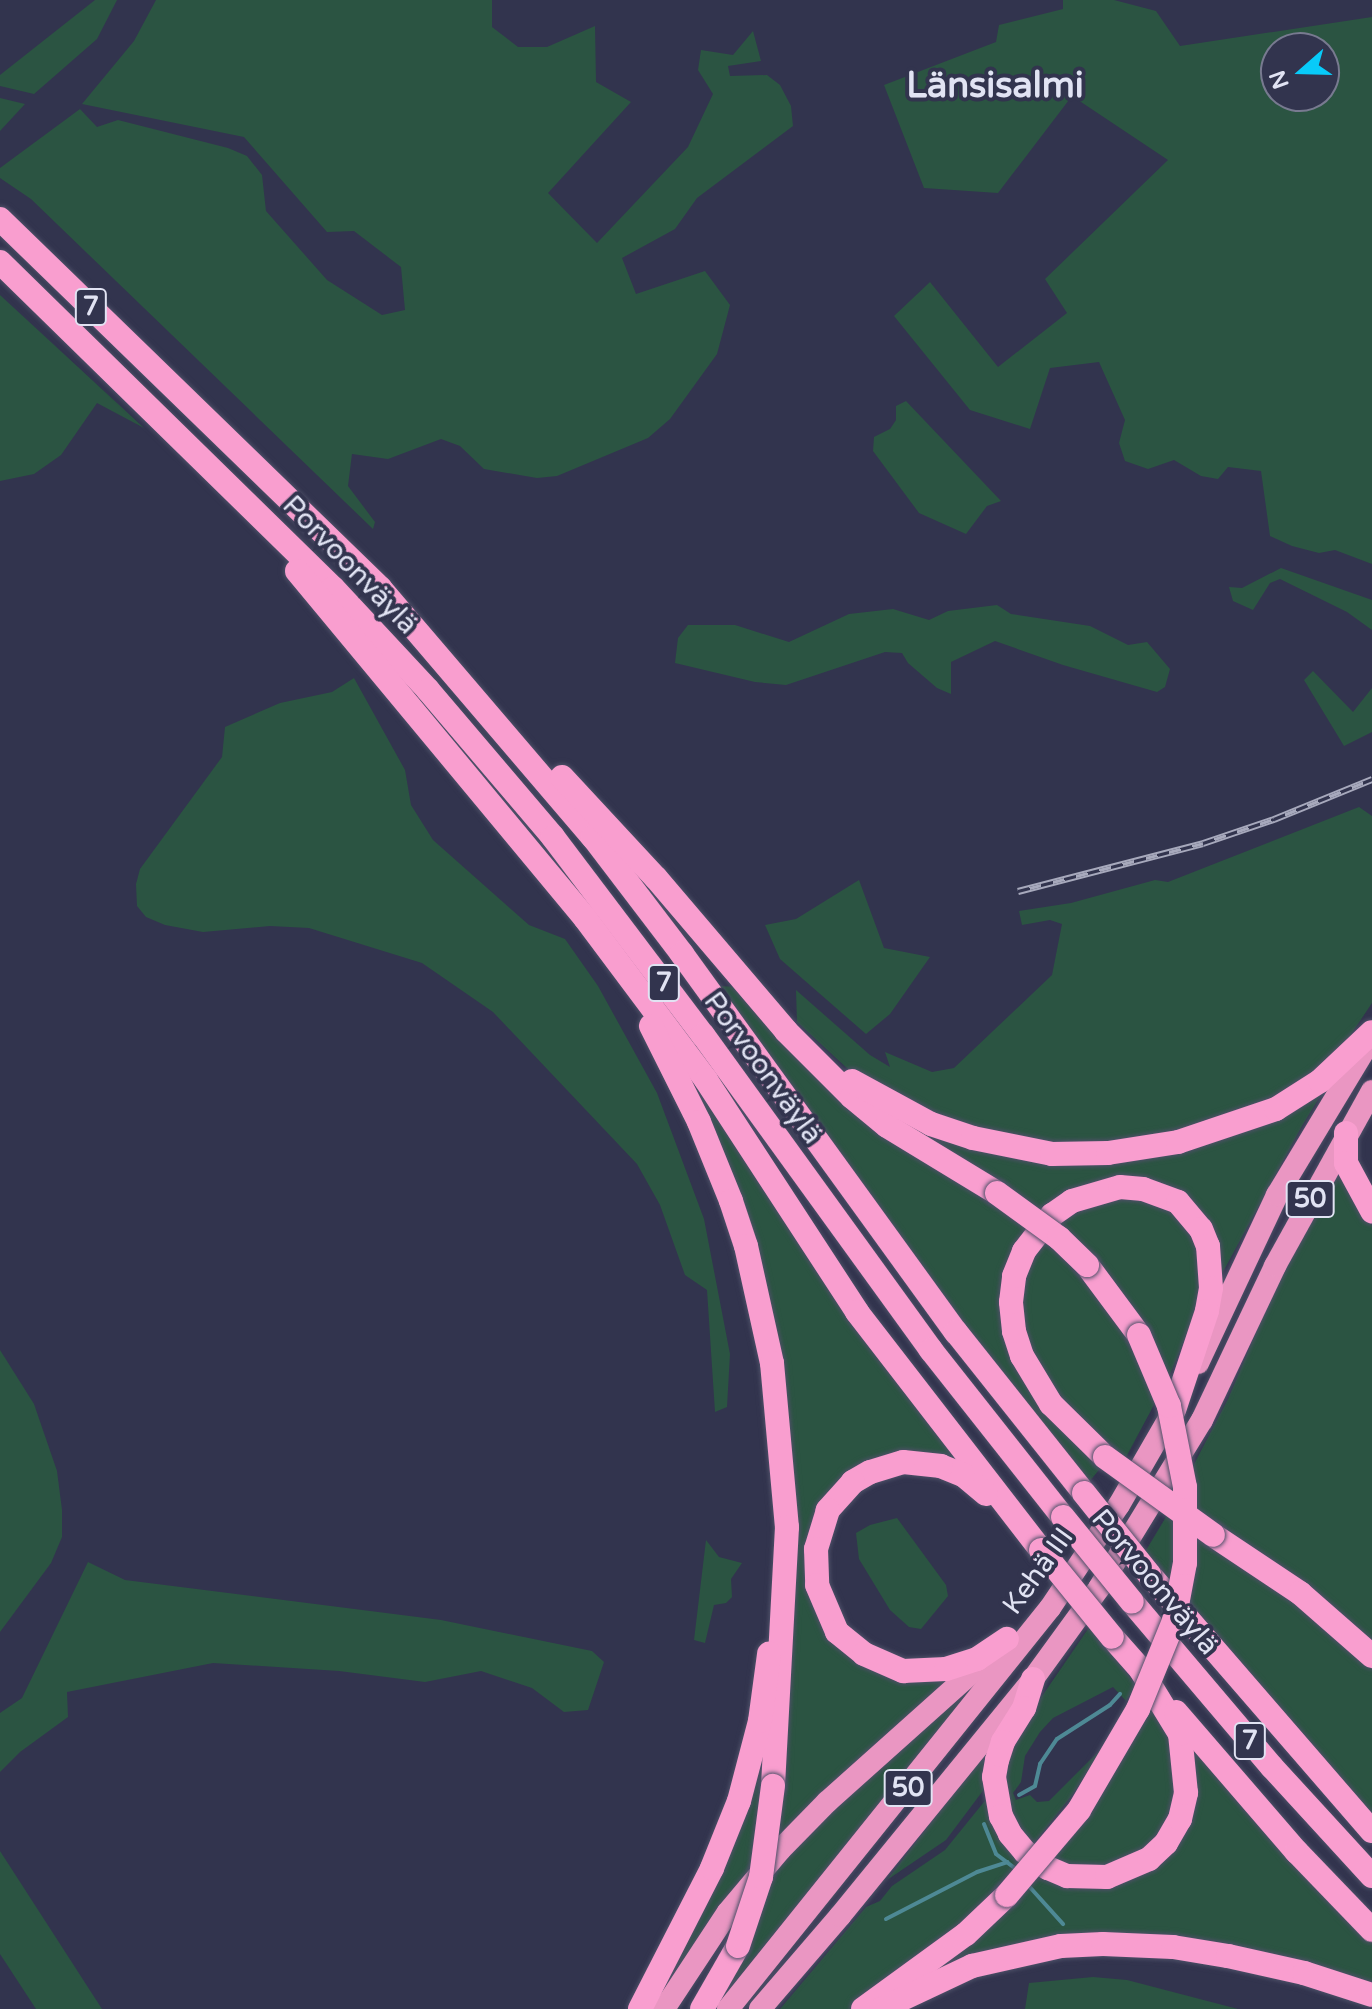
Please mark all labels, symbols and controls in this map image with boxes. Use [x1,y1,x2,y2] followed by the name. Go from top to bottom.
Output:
[1260,32,1340,112] north arrow
[906,64,1084,108] district label: Länsisalmi
[1264,67,1295,92] text: N
[73,285,109,329] road number: 7
[276,489,424,641] street label: Porvoonväylä
[646,961,682,1005] road number: 7
[697,985,829,1151] street label: Porvoonväylä
[1284,1177,1336,1221] road number: 50
[1084,1502,1226,1662] street label: Porvoonväylä
[995,1521,1081,1621] street label: Kehä III
[1232,1719,1268,1763] road number: 7
[882,1766,934,1810] road number: 50

